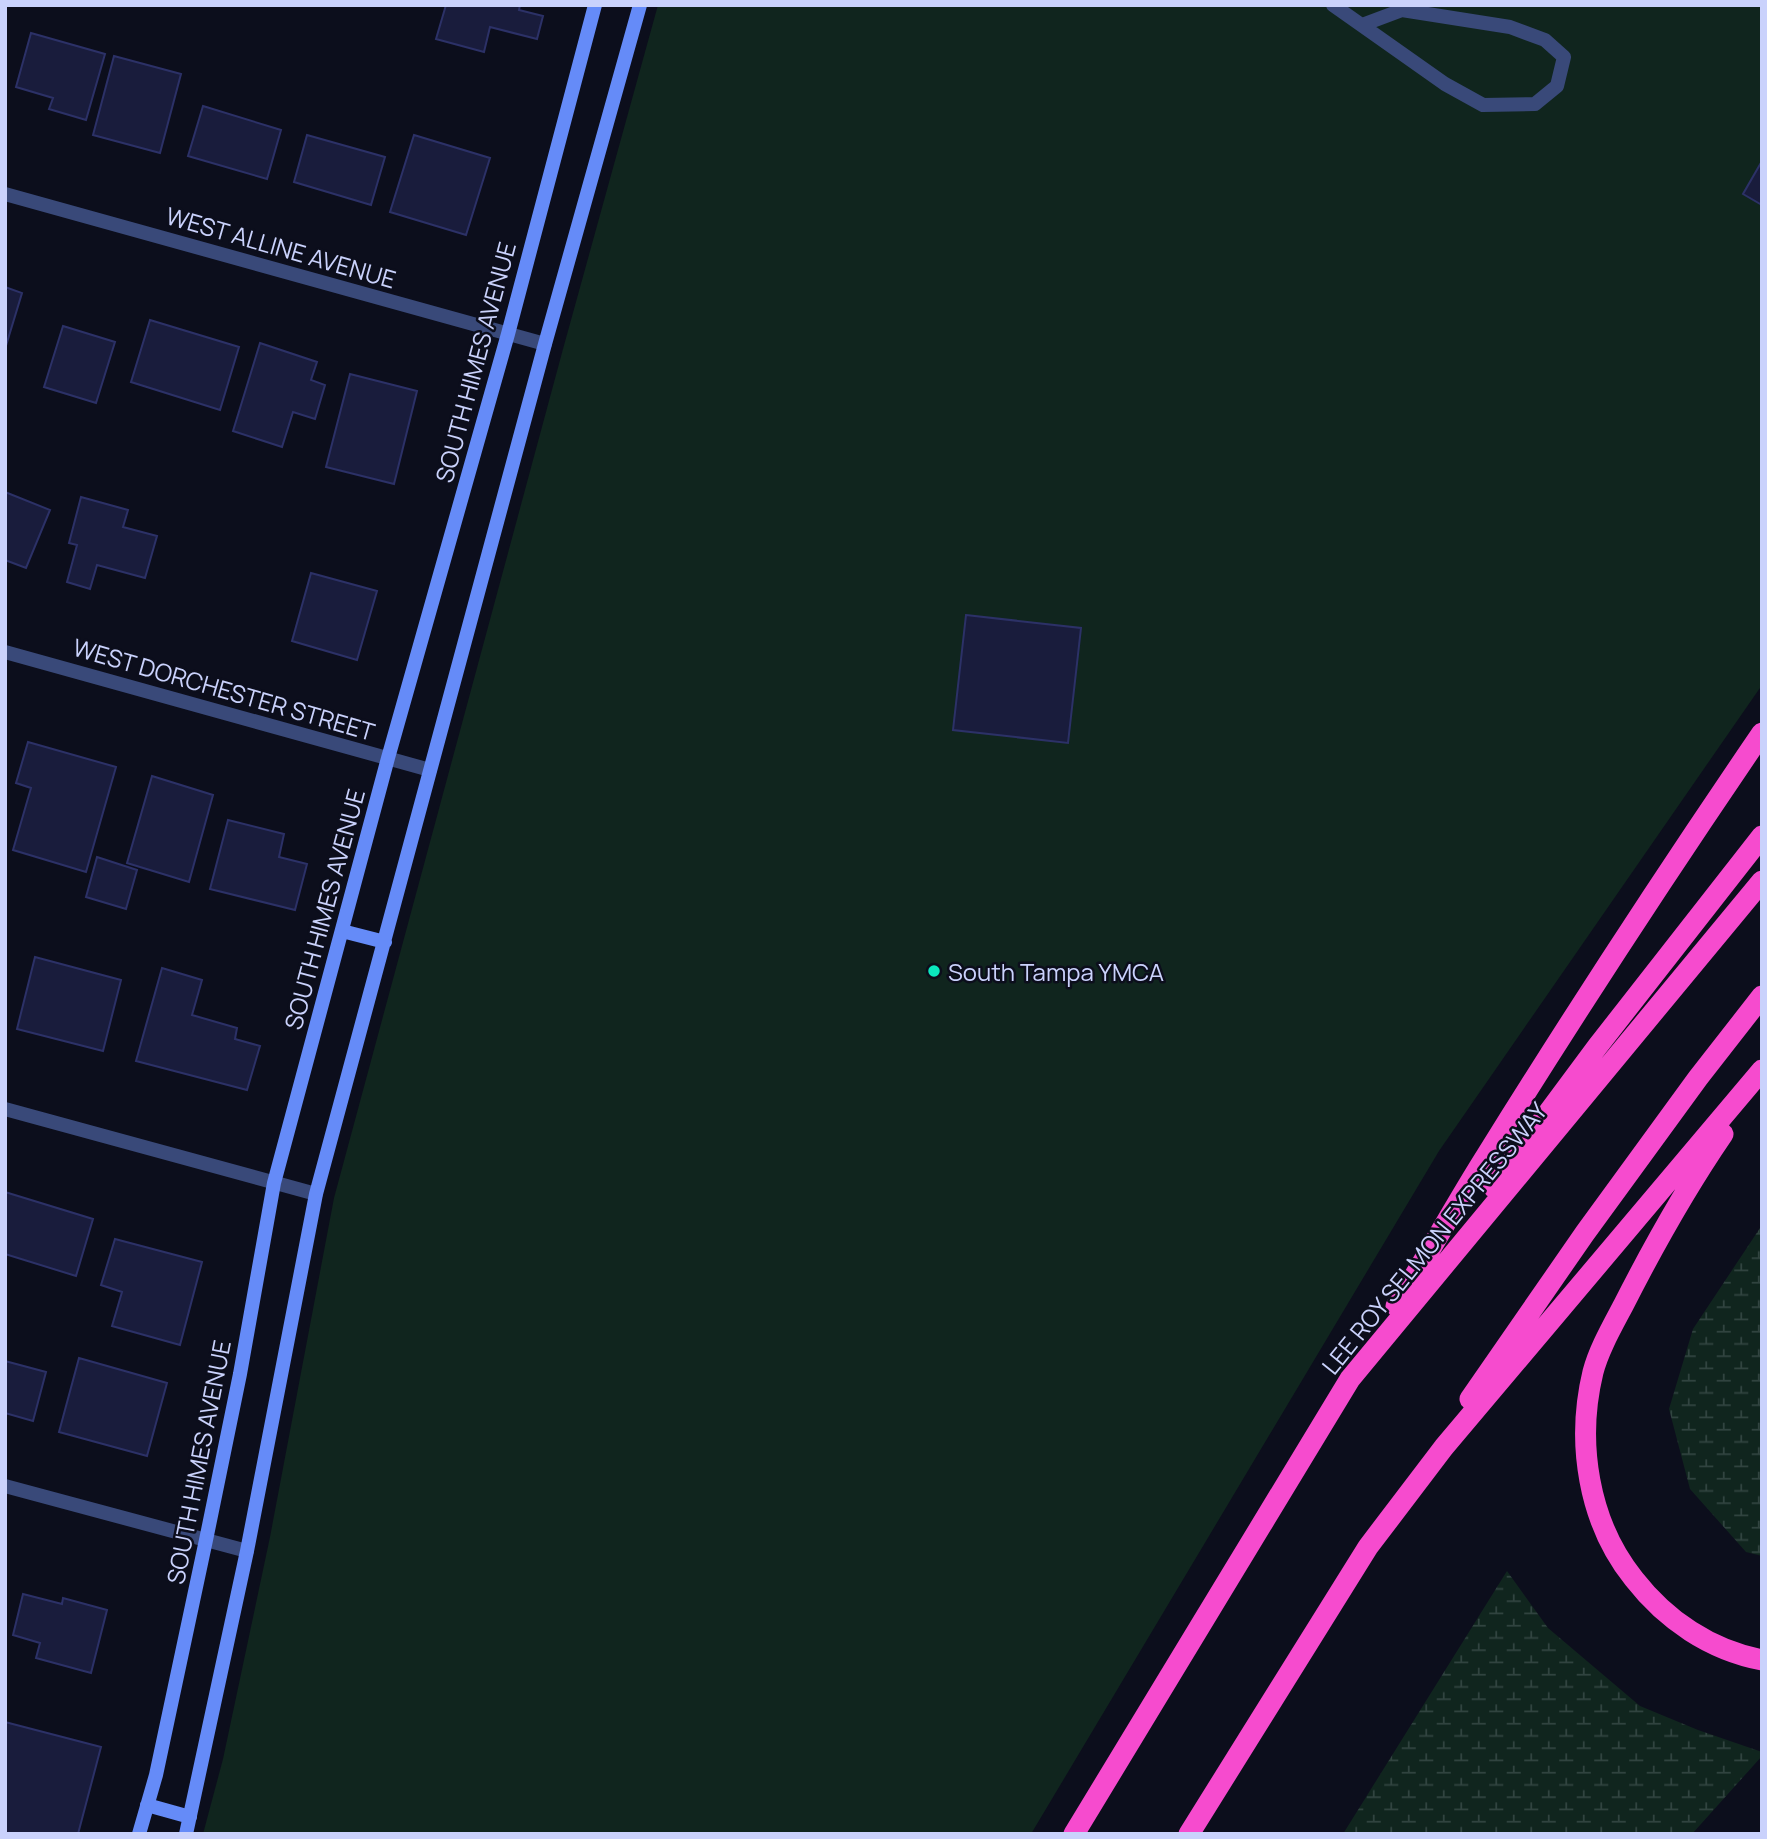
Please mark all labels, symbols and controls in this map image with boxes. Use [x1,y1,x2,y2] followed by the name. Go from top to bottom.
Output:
[162,198,400,296] street label: WEST ALLINE AVENUE
[427,238,523,486] street label: SOUTH HIMES AVENUE
[69,630,379,748] street label: WEST DORCHESTER STREET
[276,785,372,1033] street label: SOUTH HIMES AVENUE
[948,955,1164,988] place label: South Tampa YMCA
[926,963,942,979] marker: South Tampa YMCA
[1314,1095,1555,1381] street label: LEE ROY SELMON EXPRESSWAY
[158,1337,238,1587] street label: SOUTH HIMES AVENUE

